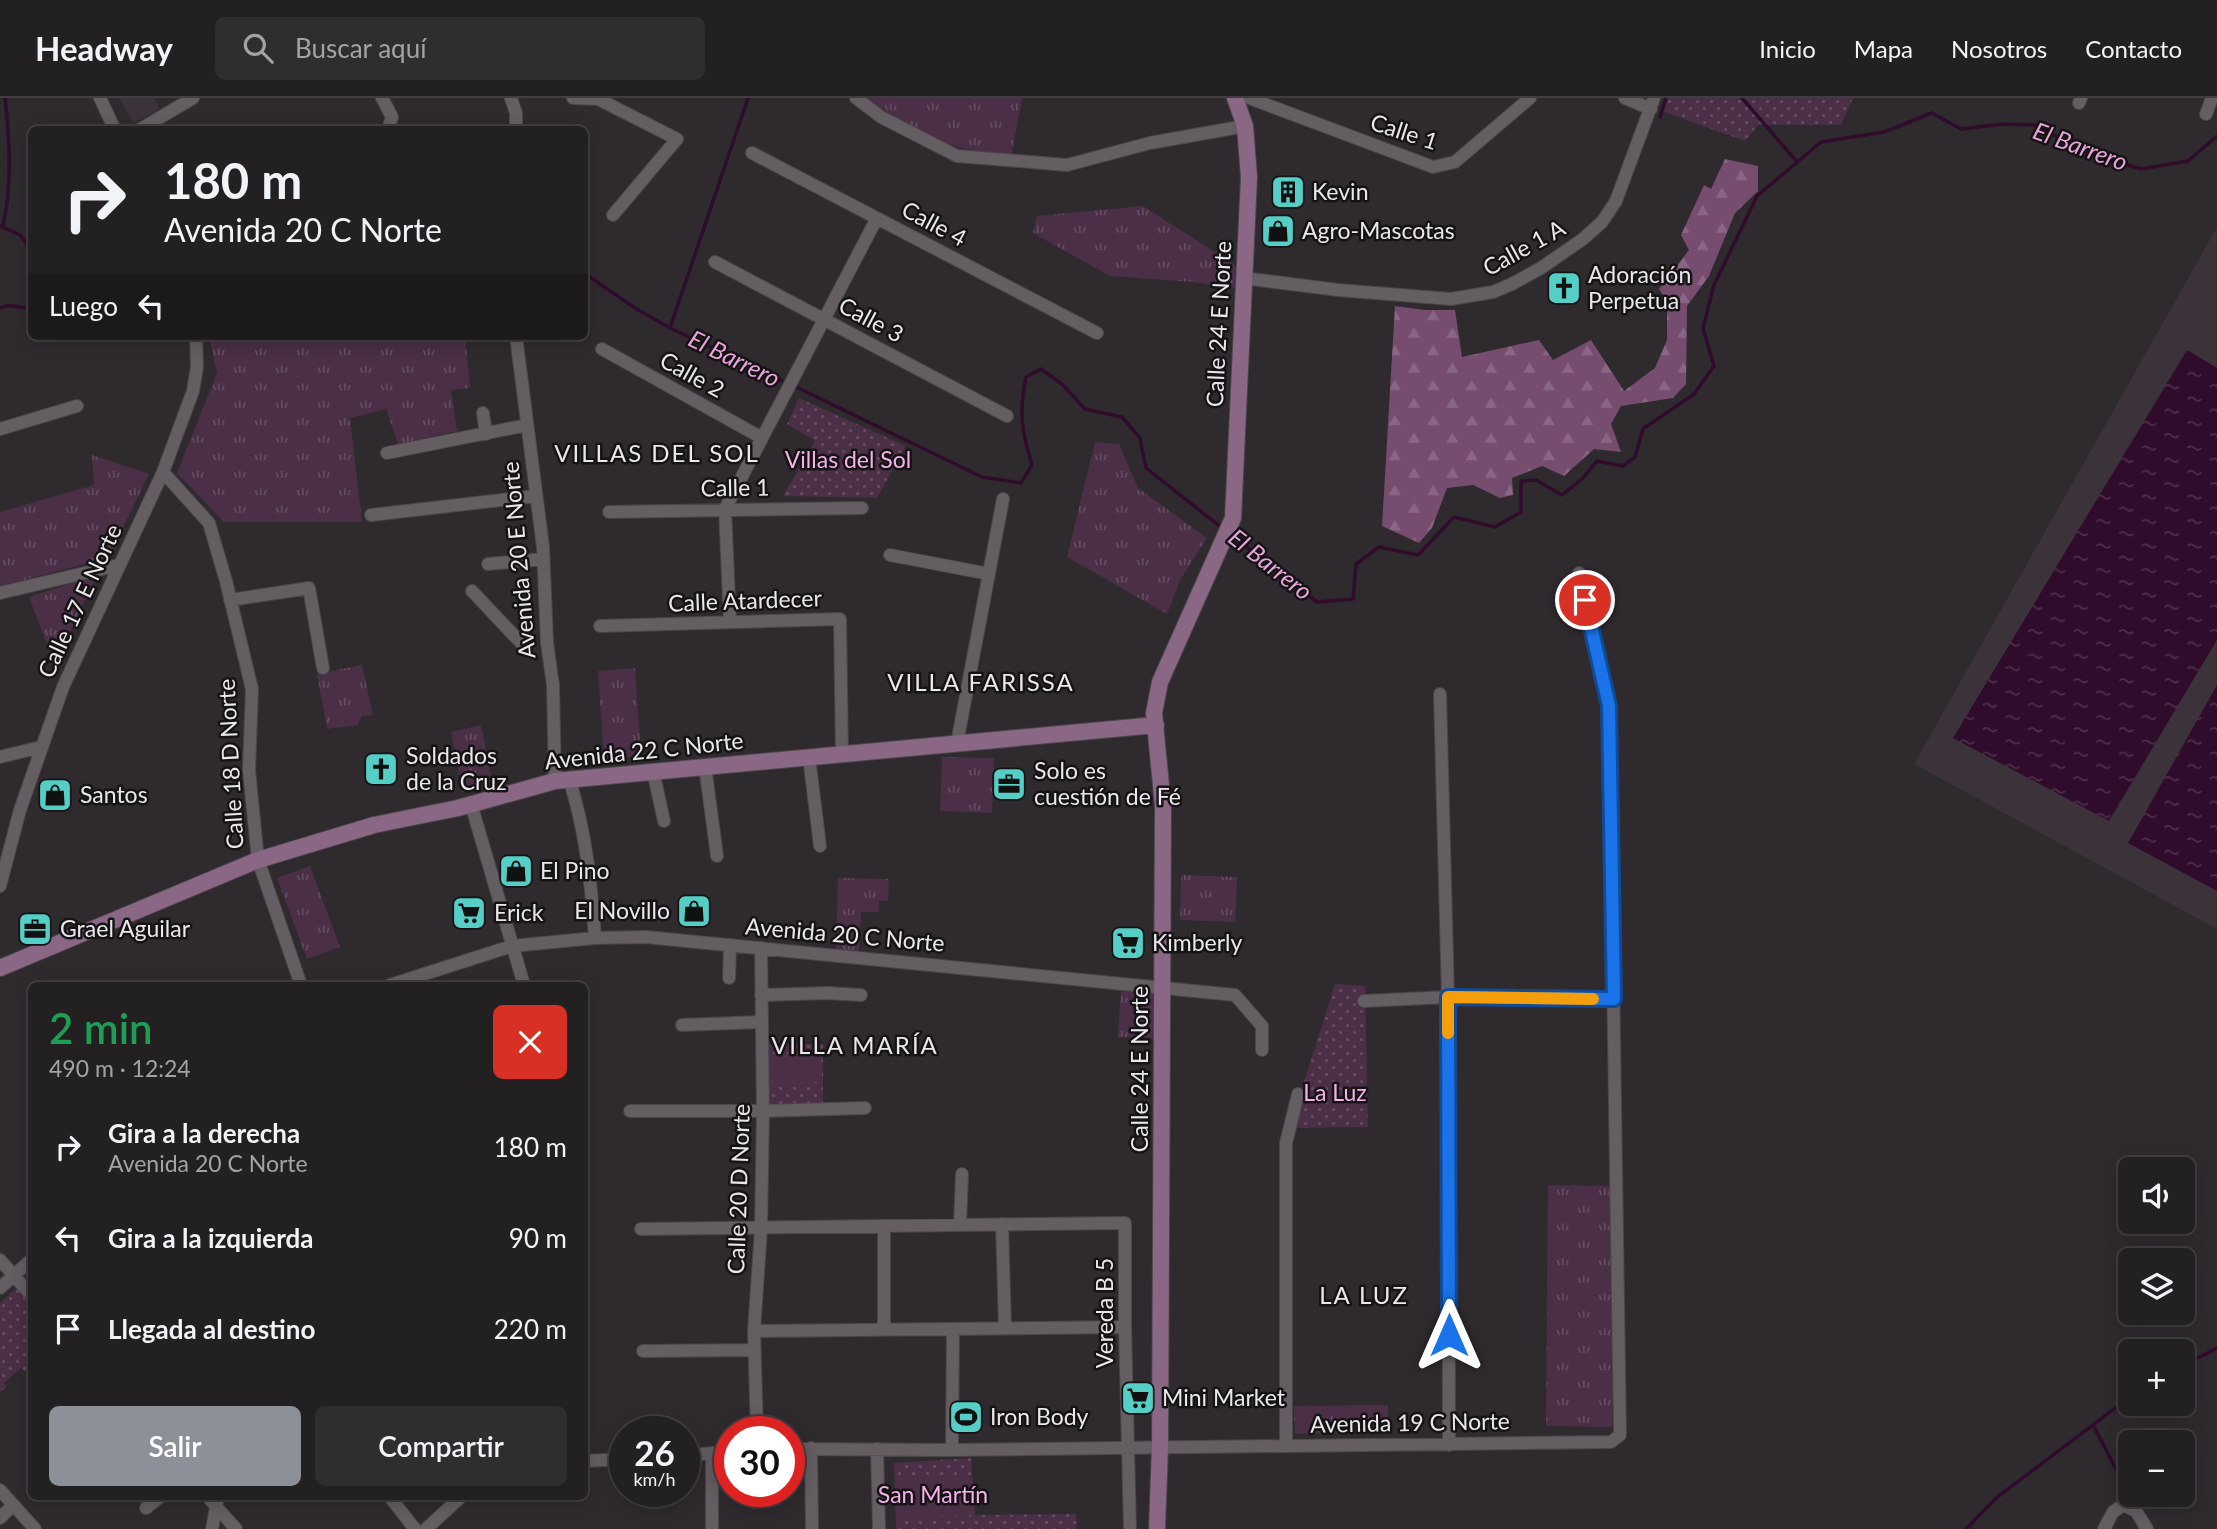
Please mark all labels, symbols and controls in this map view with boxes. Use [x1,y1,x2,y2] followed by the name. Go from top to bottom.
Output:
[215,17,705,80] search box
[35,28,173,68] text: Headway
[239,29,277,67] icon: search
[295,32,426,64] text: Buscar aquí
[1759,34,1816,63] text: Inicio
[1854,34,1913,63] text: Mapa
[1951,34,2047,63] text: Nosotros
[2085,34,2182,63] text: Contacto
[1367,107,1441,155] street label: Calle 1
[2029,115,2132,176] water label: El Barrero
[164,151,302,209] text: 180 m
[49,154,140,245] icon: right
[1269,173,1307,211] building icon: Kevin
[1312,177,1368,205] place label: Kevin
[897,195,972,252] street label: Calle 4
[164,210,442,249] text: Avenida 20 C Norte
[1259,212,1297,250] shop icon: Agro-Mascotas
[1477,213,1570,281] street label: Calle 1 A
[1302,216,1455,244] place label: Agro-Mascotas
[1200,240,1236,408] street label: Calle 24 E Norte
[1588,260,1691,314] place label: Adoración Perpetua
[1545,269,1583,307] church icon: Adoración Perpetua
[132,287,170,325] icon: left
[49,290,118,322] text: Luego
[834,291,909,348] street label: Calle 3
[684,323,785,392] water label: El Barrero
[656,345,729,403] street label: Calle 2
[554,438,760,467] district label: VILLAS DEL SOL
[785,445,911,473] park label: Villas del Sol
[495,460,541,660] street label: Avenida 20 E Norte
[700,472,770,502] street label: Calle 1
[31,519,127,682] street label: Calle 17 E Norte
[1223,522,1318,605] water label: El Barrero
[1555,570,1615,630] pin
[1566,581,1604,619] icon: arrive
[668,583,823,617] street label: Calle Atardecer
[887,667,1075,696] district label: VILLA FARISSA
[212,678,248,850] street label: Calle 18 D Norte
[543,726,745,774] street label: Avenida 22 C Norte
[406,741,507,795] place label: Soldados de la Cruz
[362,750,400,788] church icon: Soldados de la Cruz
[1034,756,1181,810] place label: Solo es cuestión de Fé
[990,765,1028,803] office icon: Solo es cuestión de Fé
[36,776,74,814] shop icon: Santos
[80,780,148,808] place label: Santos
[497,852,535,890] shop icon: El Pino
[540,856,610,884] place label: El Pino
[675,892,713,930] shop icon: El Novillo
[450,894,488,932] supermarket icon: Erick
[574,896,670,924] place label: El Novillo
[494,898,544,926] place label: Erick
[16,910,54,948] office icon: Grael Aguilar
[744,911,946,957] street label: Avenida 20 C Norte
[60,914,191,942] place label: Grael Aguilar
[1109,924,1147,962] supermarket icon: Kimberly
[1152,928,1242,956] place label: Kimberly
[1125,986,1153,1152] street label: Calle 24 E Norte
[49,1003,153,1053] text: 2 min
[493,1005,567,1079] button: close
[771,1030,939,1059] district label: VILLA MARÍA
[49,1054,191,1082] text: 490 m · 12:24
[1303,1078,1367,1106] park label: La Luz
[721,1103,755,1275] street label: Calle 20 D Norte
[108,1117,300,1149] text: Gira a la derecha
[49,1128,87,1166] icon: right
[494,1131,567,1163] text: 180 m
[108,1149,308,1177] text: Avenida 20 C Norte
[2118,1157,2195,1507] map controls
[2118,1157,2195,1234] button: sound
[49,1219,87,1257] icon: left
[108,1222,314,1254] text: Gira a la izquierda
[509,1222,567,1254] text: 90 m
[2118,1248,2195,1325] button: layers
[1090,1258,1118,1368] street label: Vereda B 5
[1319,1280,1409,1309] district label: LA LUZ
[1412,1298,1486,1372] position arrow
[49,1310,87,1348] icon: arrive
[108,1313,315,1345] text: Llegada al destino
[494,1313,567,1345] text: 220 m
[2118,1339,2195,1416] button: +
[1119,1379,1157,1417] supermarket icon: Mini Market
[1162,1383,1286,1411] place label: Mini Market
[947,1398,985,1436] sports icon: Iron Body
[990,1402,1089,1430] place label: Iron Body
[49,1406,301,1486] button: Salir
[315,1406,567,1486] button: Compartir
[1310,1406,1510,1438] street label: Avenida 19 C Norte
[714,1416,805,1507] speed limit sign: 30
[2118,1430,2195,1507] button: −
[634,1431,675,1473] text: 26
[633,1468,676,1490] text: km/h
[878,1480,988,1508] park label: San Martín

